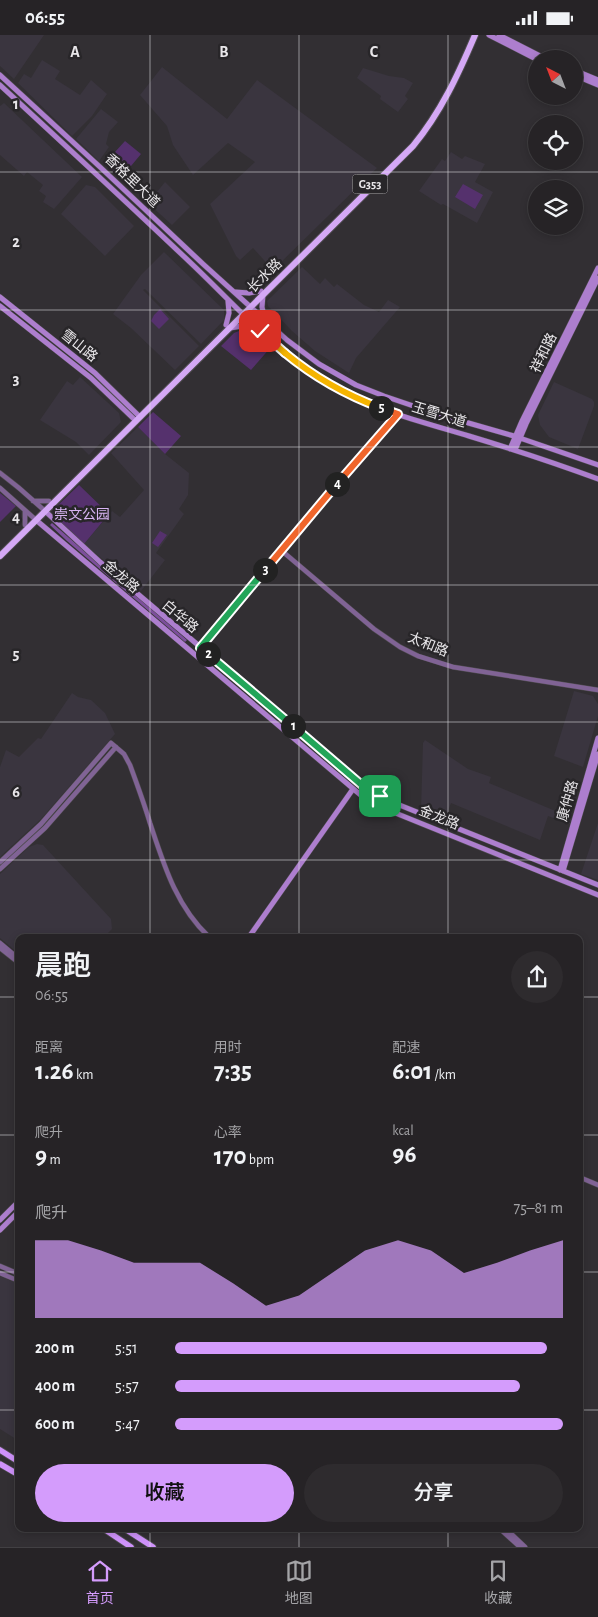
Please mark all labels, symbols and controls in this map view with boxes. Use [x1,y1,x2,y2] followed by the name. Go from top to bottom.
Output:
[25,8,65,27] text: 06:55
[70,44,80,60] text: A
[219,44,229,60] text: B
[370,44,379,60] text: C
[528,50,582,105] north arrow
[528,50,583,235] map controls
[13,96,19,112] text: 1
[528,115,583,170] button: locate
[102,150,163,210] street label: 香格里大道
[352,175,388,193] road number: G353
[528,180,583,235] button: layers
[12,234,20,250] text: 2
[244,256,285,296] street label: 长水路
[239,310,281,352] pin
[246,317,274,345] icon: check
[58,327,100,365] street label: 雪山路
[528,331,559,375] street label: 祥和路
[13,371,20,387] text: 3
[368,395,394,421] pin: 5
[410,399,468,430] street label: 玉雪大道
[378,401,385,415] text: 5
[324,471,350,497] pin: 4
[334,477,341,491] text: 4
[54,507,110,522] park label: 崇文公园
[12,509,20,525] text: 4
[101,556,143,596] street label: 金龙路
[252,557,278,583] pin: 3
[262,563,269,577] text: 3
[159,597,202,636] street label: 白华路
[406,630,450,659] street label: 太和路
[196,641,220,667] pin: 2
[13,646,20,662] text: 5
[205,647,212,661] text: 2
[280,713,306,739] pin: 1
[291,719,296,733] text: 1
[359,775,401,817] pin
[554,778,581,823] street label: 康仲路
[366,782,394,810] icon: arrive
[12,784,20,800] text: 6
[417,802,462,832] street label: 金龙路
[511,951,563,1003] button: share
[35,953,91,981] text: 晨跑
[35,987,68,1003] text: 06:55
[35,1041,63,1055] text: 距离
[214,1041,242,1055] text: 用时
[392,1041,420,1055] text: 配速
[35,1059,74,1084] text: 1.26
[214,1059,252,1084] text: 7:35
[392,1059,432,1084] text: 6:01
[74,1068,93,1082] text: km
[432,1068,456,1082] text: /km
[392,1124,414,1138] text: kcal
[35,1126,63,1140] text: 爬升
[214,1126,242,1140] text: 心率
[392,1142,416,1167] text: 96
[35,1144,47,1169] text: 9
[214,1144,246,1169] text: 170
[47,1153,61,1167] text: m
[246,1153,274,1167] text: bpm
[513,1200,563,1216] text: 75–81 m
[35,1205,67,1221] text: 爬升
[35,1340,75,1356] text: 200 m
[115,1340,138,1356] text: 5:51
[35,1378,75,1394] text: 400 m
[115,1378,139,1394] text: 5:57
[35,1416,75,1432] text: 600 m
[115,1416,140,1432] text: 5:47
[35,1464,294,1522] button: 收藏
[304,1464,563,1522] button: 分享
[86,1557,114,1608] tab: 首页
[285,1557,313,1608] tab: 地图
[484,1557,512,1608] tab: 收藏

